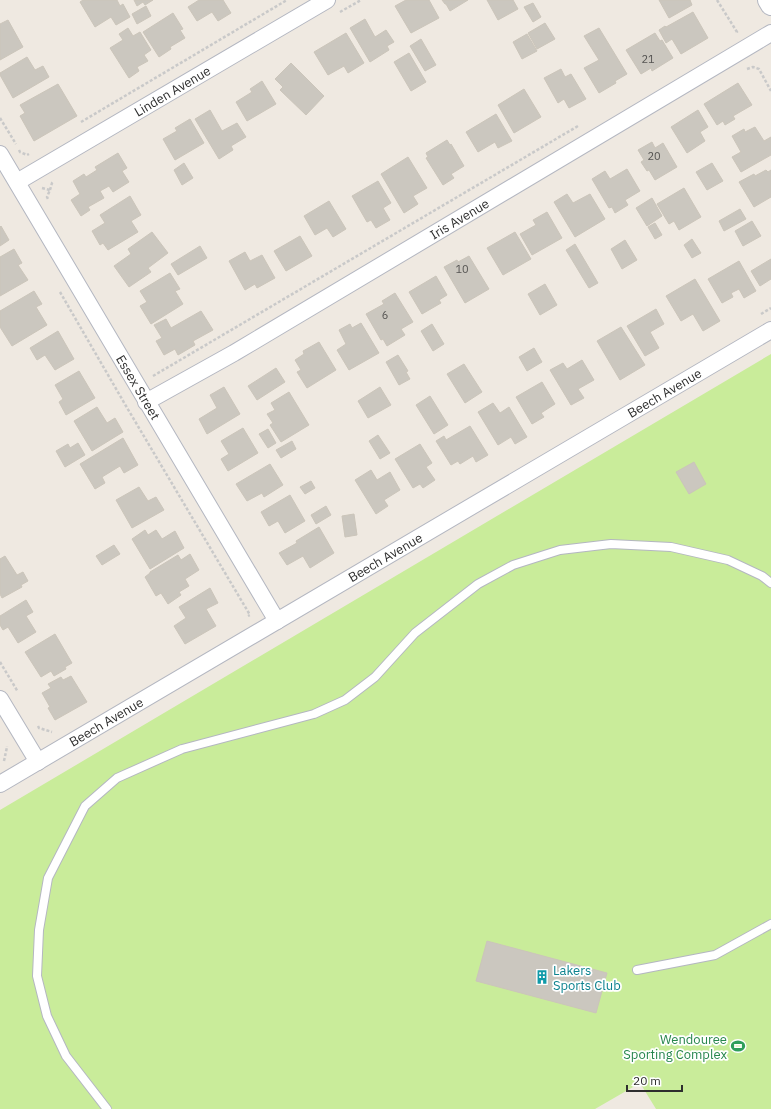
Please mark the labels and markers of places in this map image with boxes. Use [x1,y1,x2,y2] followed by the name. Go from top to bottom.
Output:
[553,962,621,994] place label: Lakers Sports Club
[534,969,550,985] building icon: Lakers Sports Club
[623,1031,727,1063] place label: Wendouree Sporting Complex
[730,1038,746,1054] sports icon: Wendouree Sporting Complex

